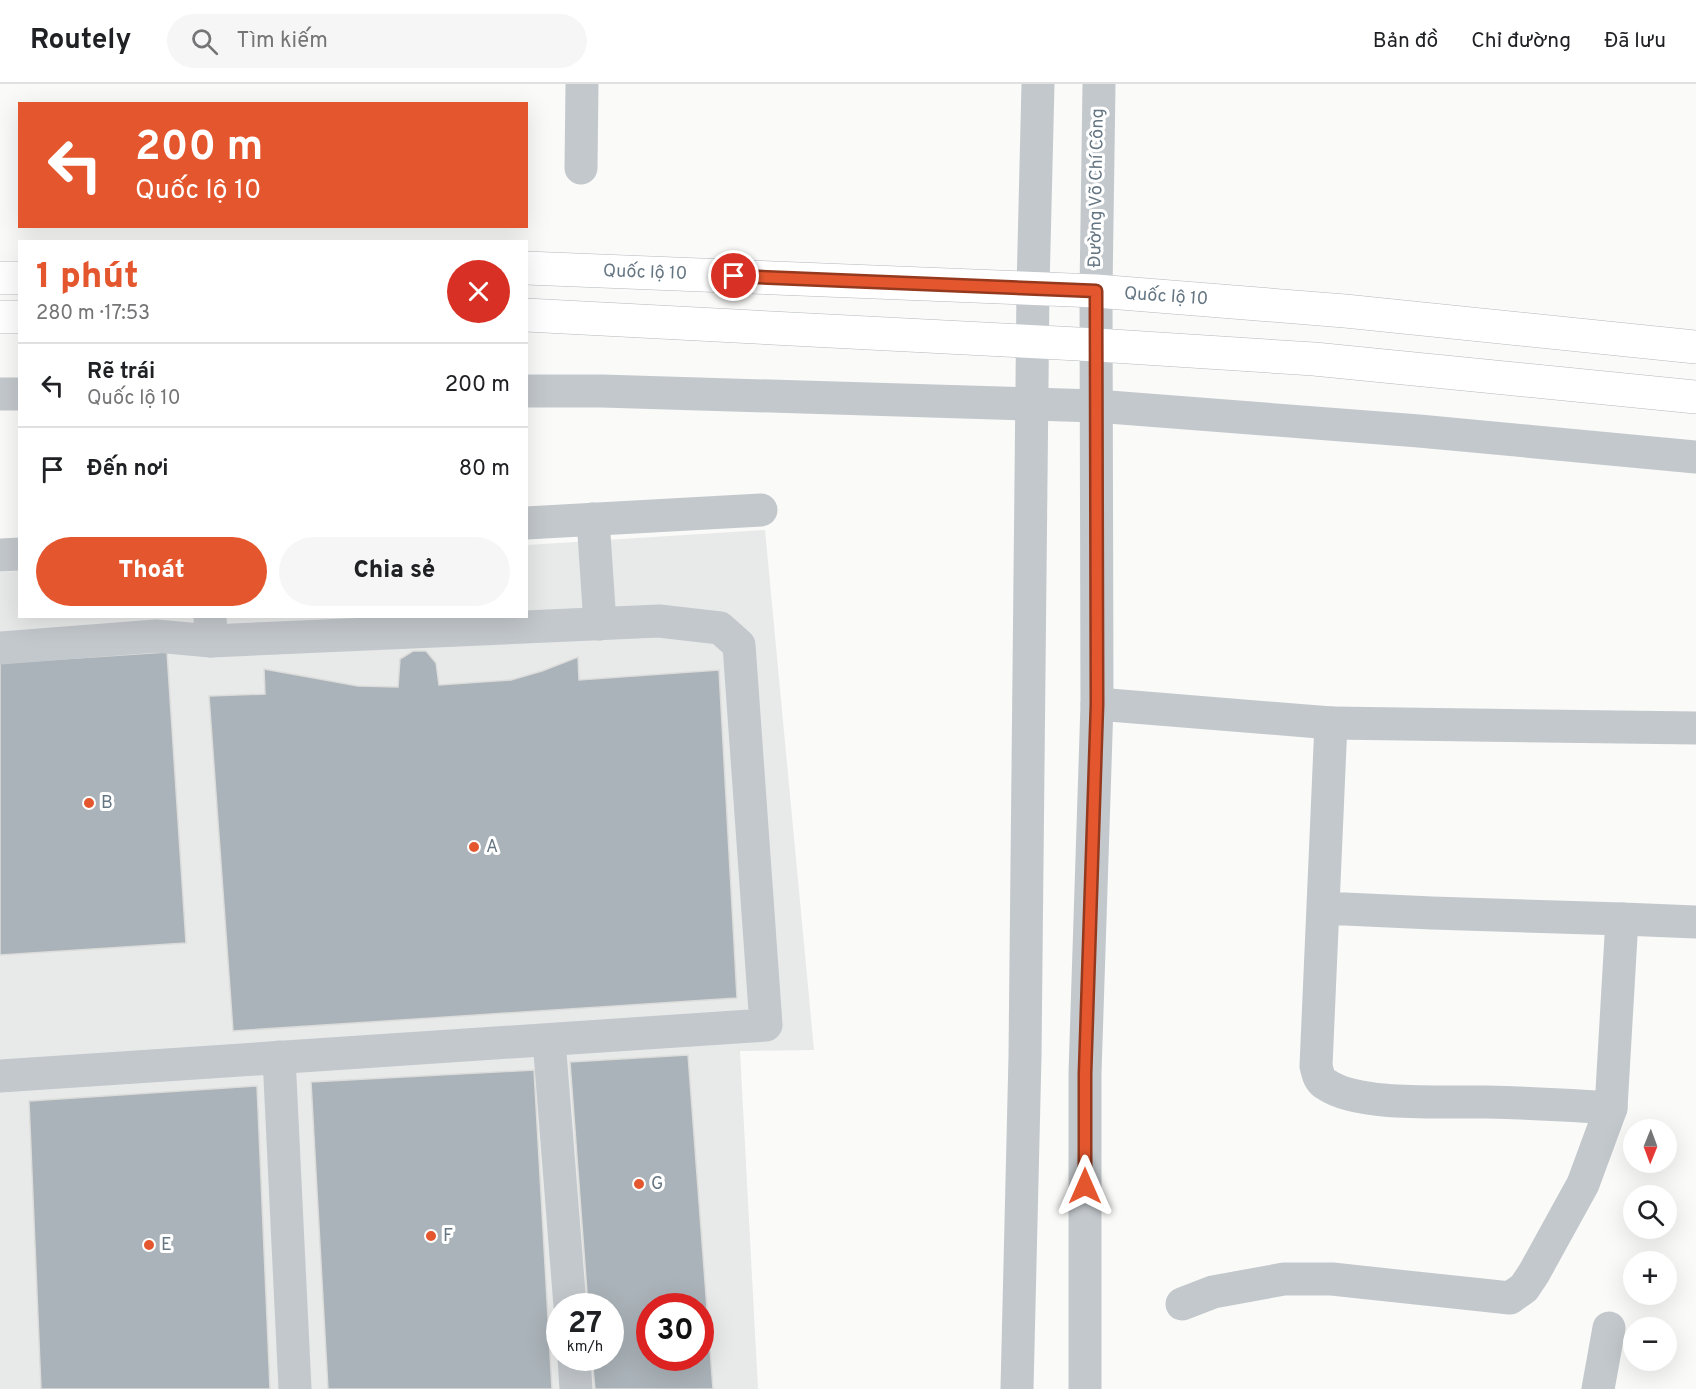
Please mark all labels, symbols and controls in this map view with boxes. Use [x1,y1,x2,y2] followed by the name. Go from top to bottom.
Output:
[167,14,587,68] search box
[30,23,131,59] text: Routely
[188,25,221,58] icon: search
[236,28,328,55] text: Tìm kiếm
[1373,28,1438,55] text: Bản đồ
[1471,28,1571,55] text: Chỉ đường
[1604,28,1666,55] text: Đã lưu
[1084,108,1110,268] street label: Đường Võ Chí Công
[135,122,263,175] text: 200 m
[36,126,114,204] icon: left
[135,174,261,208] text: Quốc lộ 10
[708,250,759,301] pin
[36,255,138,301] text: 1 phút
[602,259,688,286] street label: Quốc lộ 10
[717,259,750,292] icon: arrive
[447,260,510,323] button: close
[1123,282,1209,311] street label: Quốc lộ 10
[36,301,150,327] text: 280 m · 17:53
[87,359,155,386] text: Rẽ trái
[36,369,69,402] icon: left
[445,372,510,399] text: 200 m
[87,386,181,412] text: Quốc lộ 10
[36,453,69,486] icon: arrive
[87,456,168,483] text: Đến nơi
[459,456,510,483] text: 80 m
[36,537,267,606] button: Thoát
[279,537,510,606] button: Chia sẻ
[101,792,113,815] place label: B
[82,796,96,810] marker: B
[486,836,498,859] place label: A
[467,840,481,854] marker: A
[1623,1119,1677,1173] north arrow
[1623,1119,1677,1371] map controls
[1053,1154,1117,1218] position arrow
[651,1173,663,1196] place label: G
[632,1177,646,1191] marker: G
[1623,1185,1677,1239] button: search
[443,1225,453,1248] place label: F
[424,1229,438,1243] marker: F
[161,1234,172,1257] place label: E
[142,1238,156,1252] marker: E
[1623,1251,1677,1305] button: +
[636,1293,714,1371] speed limit sign: 30
[568,1306,602,1343] text: 27
[1623,1317,1677,1371] button: −
[567,1338,603,1357] text: km/h

